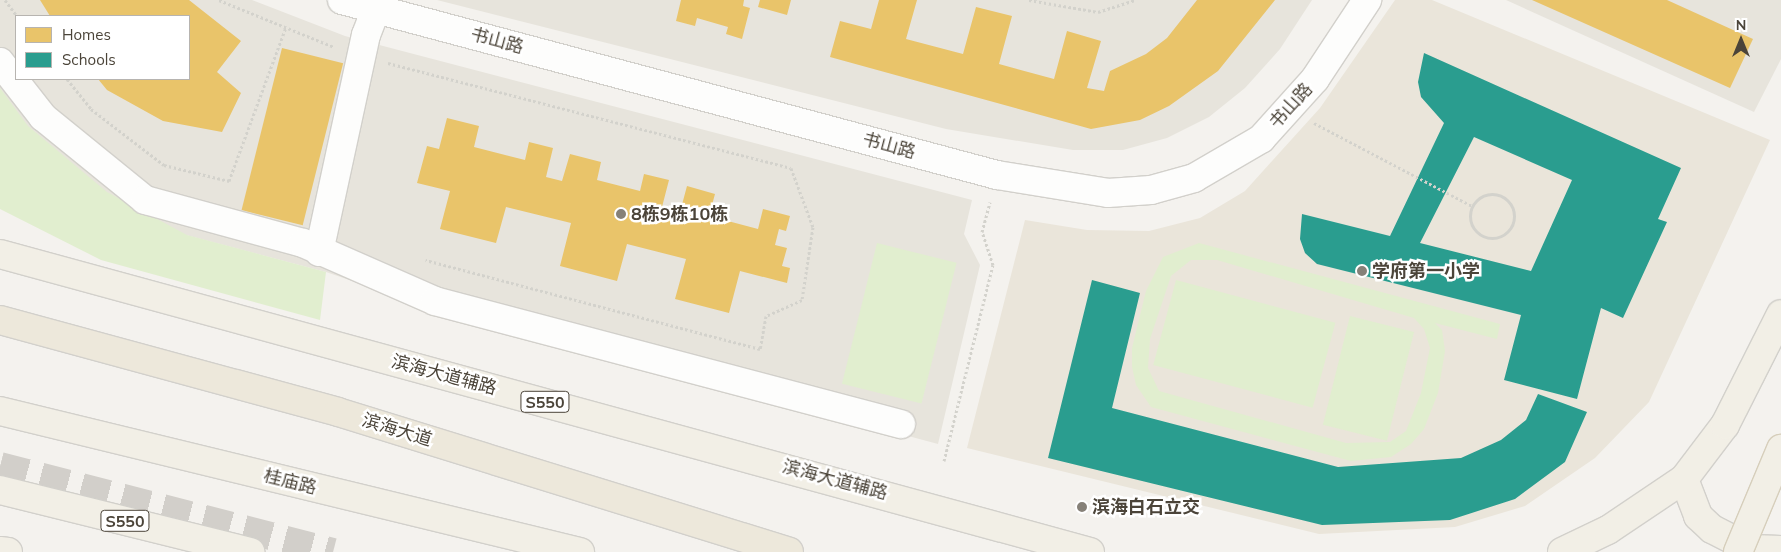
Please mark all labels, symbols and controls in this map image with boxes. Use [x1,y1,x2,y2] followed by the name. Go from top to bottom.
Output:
[15,15,190,80] legend
[1716,15,1766,65] north arrow
[1736,16,1746,34] text: N
[468,24,526,58] street label: 书山路
[62,25,111,44] text: Homes
[62,50,116,69] text: Schools
[1265,79,1317,133] street label: 书山路
[860,129,918,163] street label: 书山路
[631,203,728,225] place label: 8栋9栋10栋
[615,208,627,220] marker: 8栋9栋10栋
[1372,260,1480,282] place label: 学府第一小学
[1356,265,1368,277] marker: 学府第一小学
[389,351,499,399] street label: 滨海大道辅路
[520,388,570,416] road number: S550
[359,409,435,451] street label: 滨海大道
[780,456,890,504] street label: 滨海大道辅路
[261,465,319,499] street label: 桂庙路
[1092,496,1200,518] place label: 滨海白石立交
[1076,501,1088,513] marker: 滨海白石立交
[100,508,150,534] road number: S550

